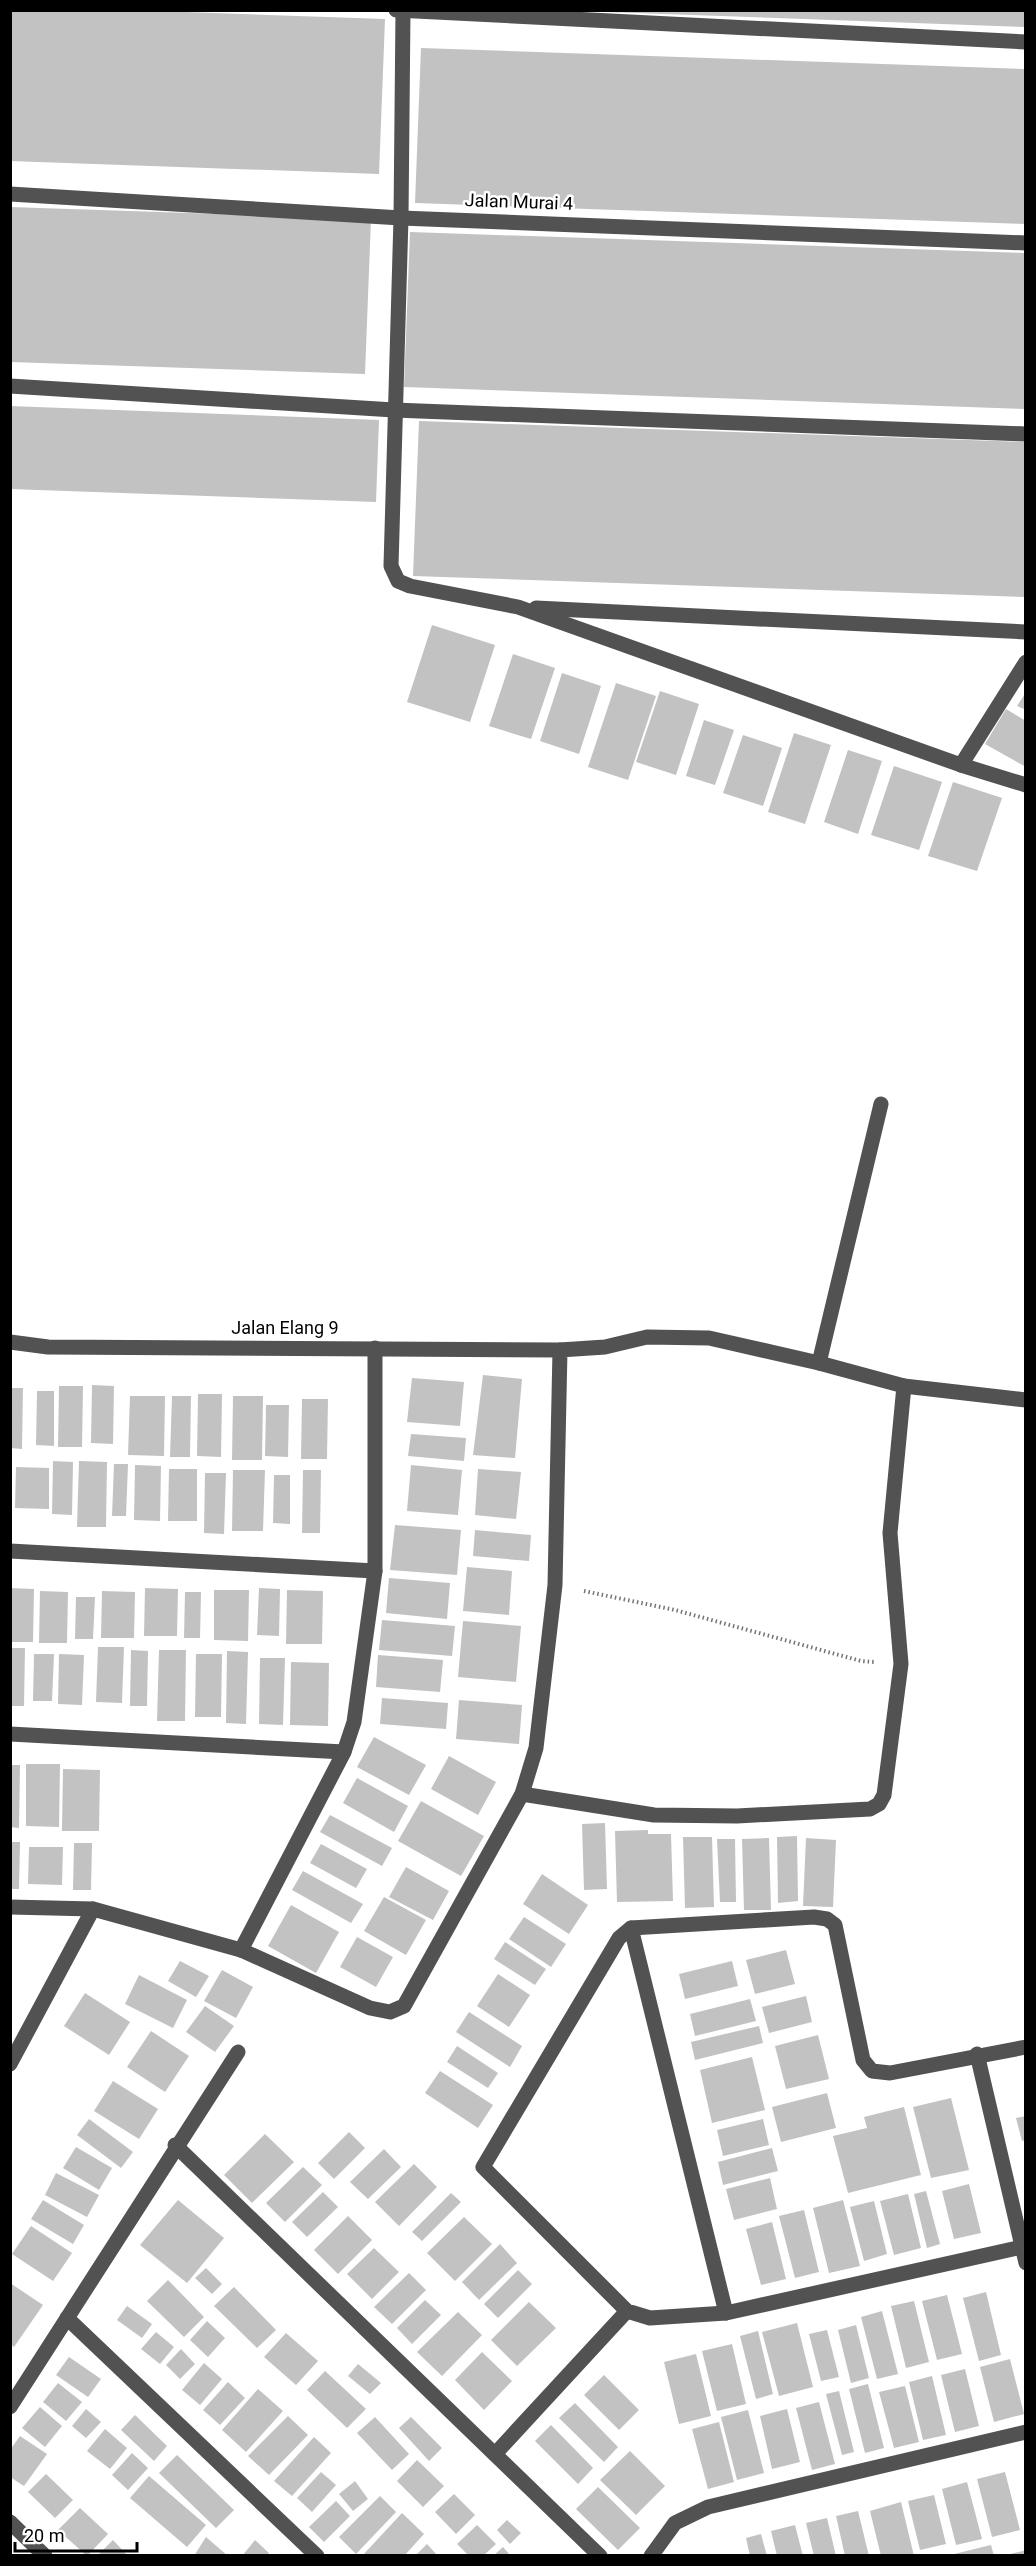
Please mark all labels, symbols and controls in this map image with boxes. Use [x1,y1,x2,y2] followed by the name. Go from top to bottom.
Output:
[464,189,574,214] street label: Jalan Murai 4
[231,1317,339,1338] street label: Jalan Elang 9
[15,2515,136,2553] scale bar
[24,2525,64,2546] text: 20 m

